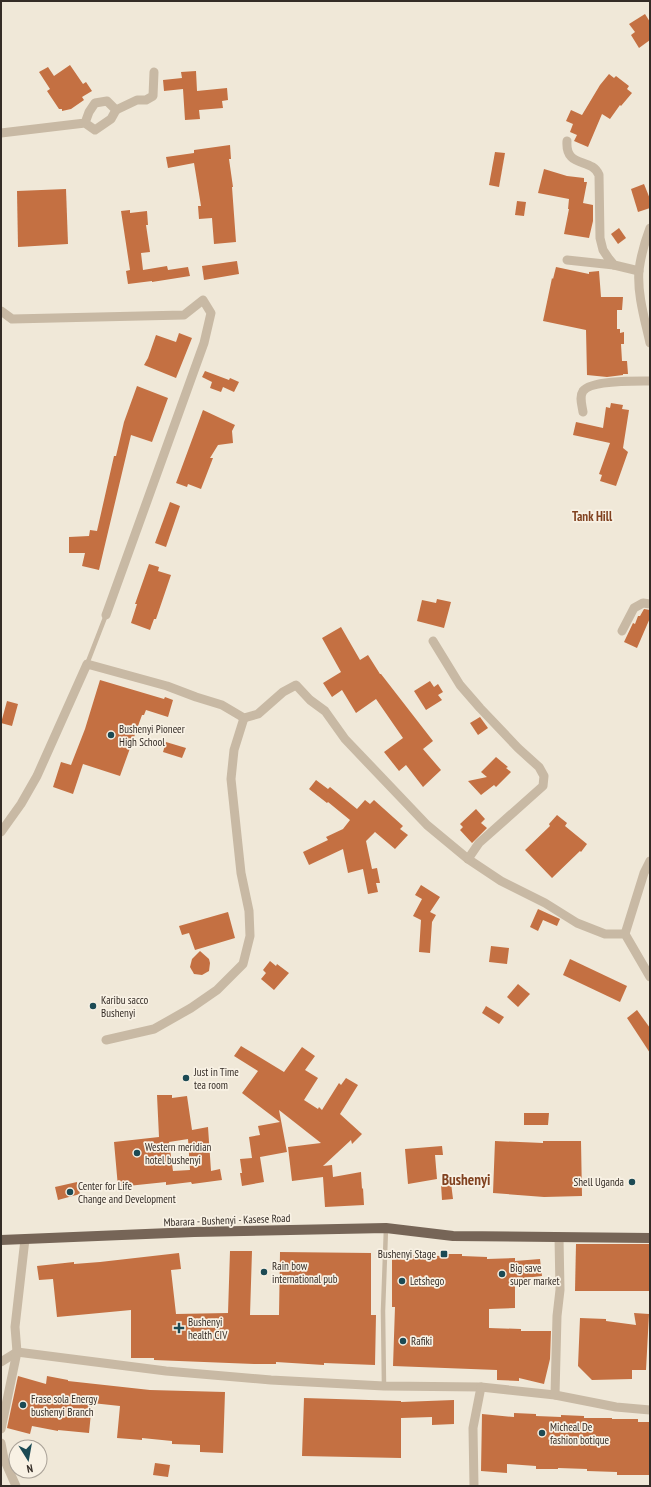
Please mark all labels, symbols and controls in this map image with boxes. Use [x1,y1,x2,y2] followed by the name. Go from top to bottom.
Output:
[572,508,613,525] district label: Tank Hill
[119,722,185,749] place label: Bushenyi Pioneer High School
[106,730,116,740] marker: Bushenyi Pioneer High School
[101,993,148,1020] place label: Karibu sacco Bushenyi
[88,1001,98,1011] marker: Karibu sacco Bushenyi
[193,1065,239,1092] place label: Just in Time tea room
[181,1073,191,1083] marker: Just in Time tea room
[145,1140,212,1167] place label: Western meridian hotel bushenyi
[132,1148,142,1158] marker: Western meridian hotel bushenyi
[442,1170,490,1189] district label: Bushenyi
[574,1175,624,1189] place label: Shell Uganda
[627,1177,637,1187] marker: Shell Uganda
[78,1179,176,1206] place label: Center for Life Change and Development
[65,1187,75,1197] marker: Center for Life Change and Development
[163,1211,291,1229] street label: Mbarara - Bushenyi - Kasese Road
[378,1247,436,1261] place label: Bushenyi Stage
[439,1249,449,1259] marker: Bushenyi Stage
[272,1259,338,1286] place label: Rain bow international pub
[510,1261,559,1288] place label: Big save super market
[259,1267,269,1277] marker: Rain bow international pub
[497,1269,507,1279] marker: Big save super market
[410,1274,444,1288] place label: Letshego
[397,1276,407,1286] marker: Letshego
[188,1315,228,1342] place label: Bushenyi health CIV
[173,1322,185,1334] marker: Bushenyi health CIV
[411,1334,432,1348] place label: Rafiki
[398,1336,408,1346] marker: Rafiki
[31,1392,98,1419] place label: Frase sola Energy bushenyi Branch
[18,1400,28,1410] marker: Frase sola Energy bushenyi Branch
[550,1420,610,1447] place label: Micheal De fashion botique
[537,1428,547,1438] marker: Micheal De fashion botique
[8,1439,48,1479] north arrow
[26,1461,34,1476] text: N

